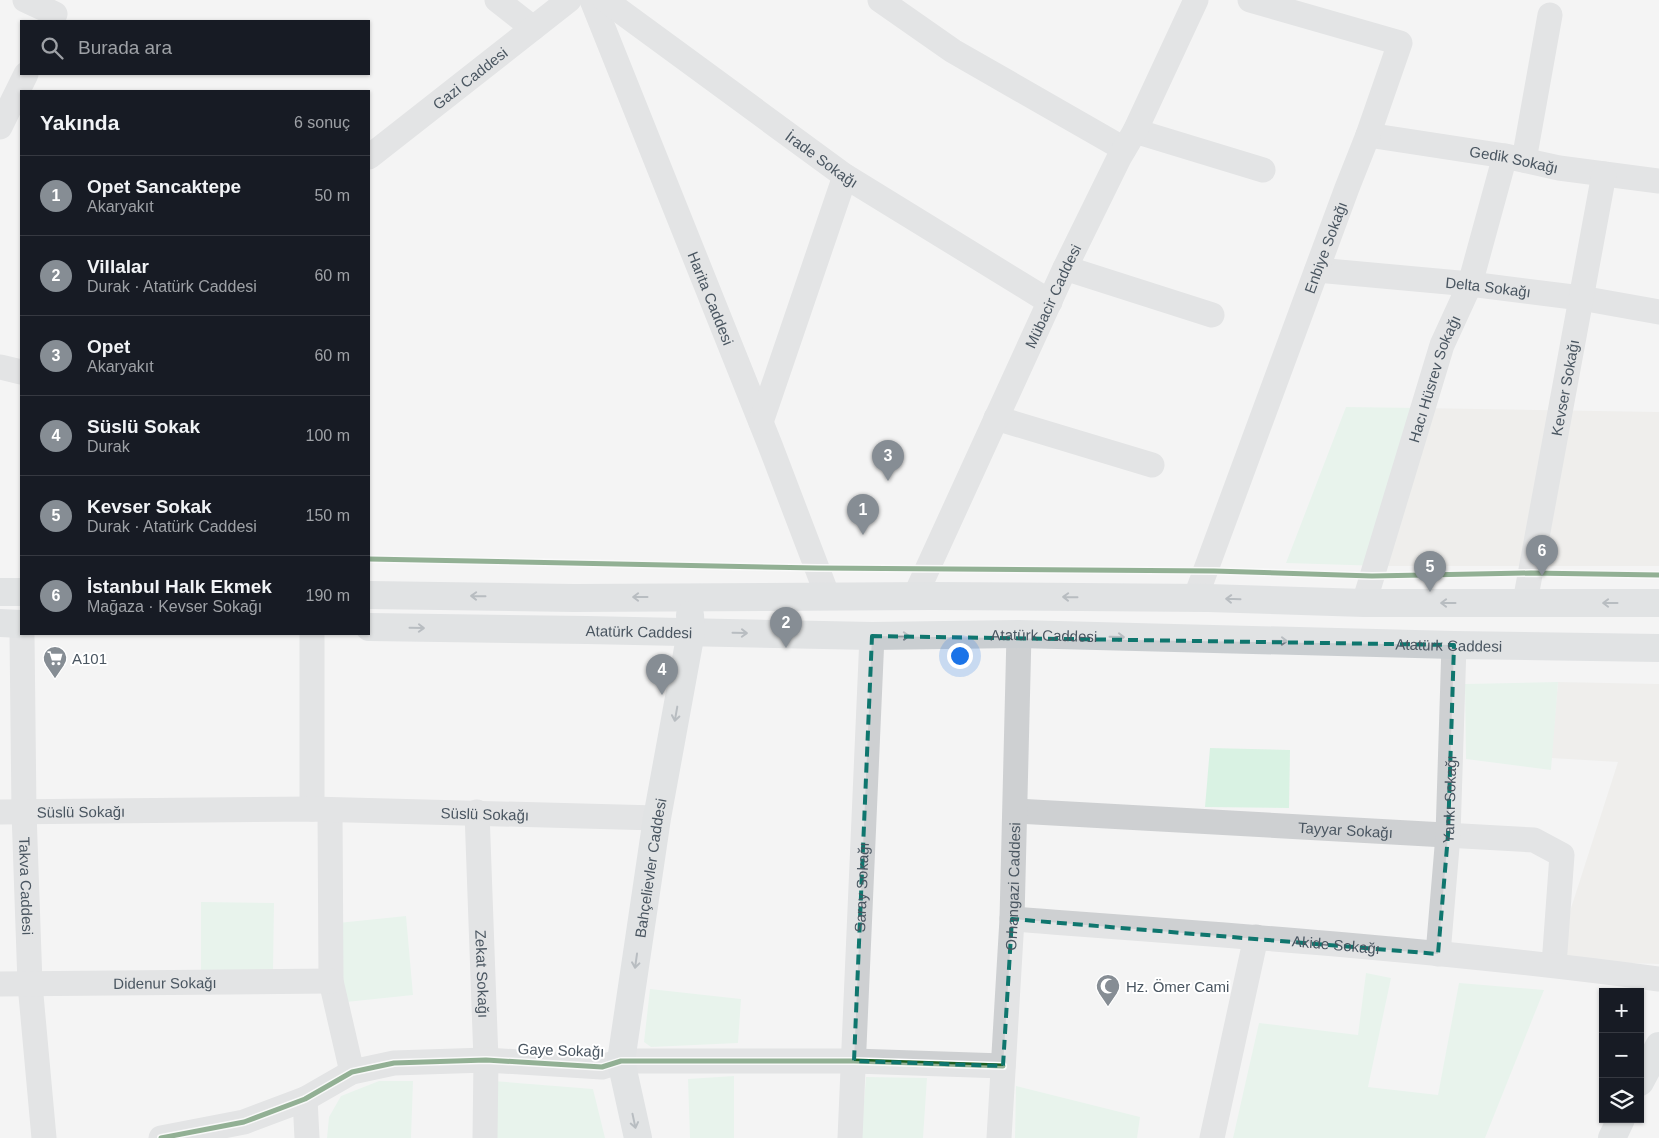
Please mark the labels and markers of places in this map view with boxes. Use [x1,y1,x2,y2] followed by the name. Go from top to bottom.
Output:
[872,440,904,481] pin: 3
[847,494,879,535] pin: 1
[1526,535,1558,576] pin: 6
[1414,551,1446,592] pin: 5
[770,607,802,648] pin: 2
[42,645,68,679] supermarket icon: A101
[72,650,107,667] place label: A101
[646,654,678,695] pin: 4
[1095,973,1121,1007] mosque icon: Hz. Ömer Cami
[1126,978,1229,995] place label: Hz. Ömer Cami

